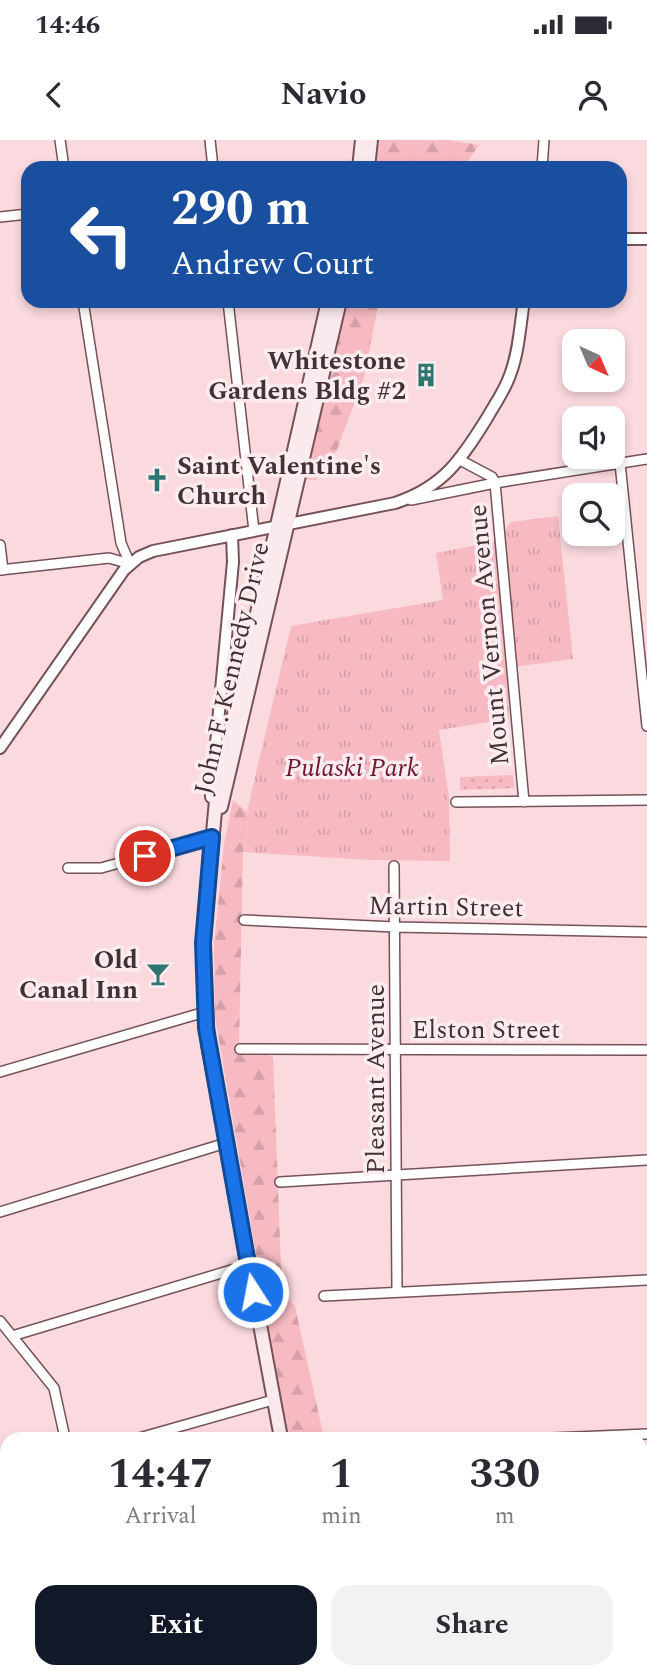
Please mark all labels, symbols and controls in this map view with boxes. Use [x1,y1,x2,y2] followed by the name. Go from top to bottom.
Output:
[35,5,100,45] text: 14:46
[280,70,367,119] text: Navio
[35,76,73,114] icon: back
[574,76,612,114] icon: person
[171,172,310,247] text: 290 m
[56,189,147,280] icon: left
[171,240,374,289] text: Andrew Court
[562,329,625,392] north arrow
[562,329,625,546] map controls
[208,341,406,411] place label: Whitestone Gardens Bldg #2
[412,361,440,389] building icon: Whitestone Gardens Bldg #2
[562,406,625,469] button: sound
[177,446,381,516] place label: Saint Valentine's Church
[143,466,171,494] church icon: Saint Valentine's Church
[562,483,625,546] button: search
[458,503,520,767] street label: Mount Vernon Avenue
[183,538,281,799] street label: John F. Kennedy Drive
[285,748,419,788] park label: Pulaski Park
[115,826,175,886] pin
[126,837,164,875] icon: arrive
[368,886,524,928] street label: Martin Street
[19,940,138,1010] place label: Old Canal Inn
[144,960,172,988] bar icon: Old Canal Inn
[356,984,396,1174] street label: Pleasant Avenue
[412,1010,560,1050] street label: Elston Street
[216,1255,290,1329] position arrow
[108,1443,213,1506] text: 14:47
[330,1443,353,1506] text: 1
[469,1443,540,1506] text: 330
[125,1499,196,1534] text: Arrival
[321,1499,362,1534] text: min
[495,1499,515,1534] text: m
[35,1585,317,1665] button: Exit
[331,1585,613,1665] button: Share

